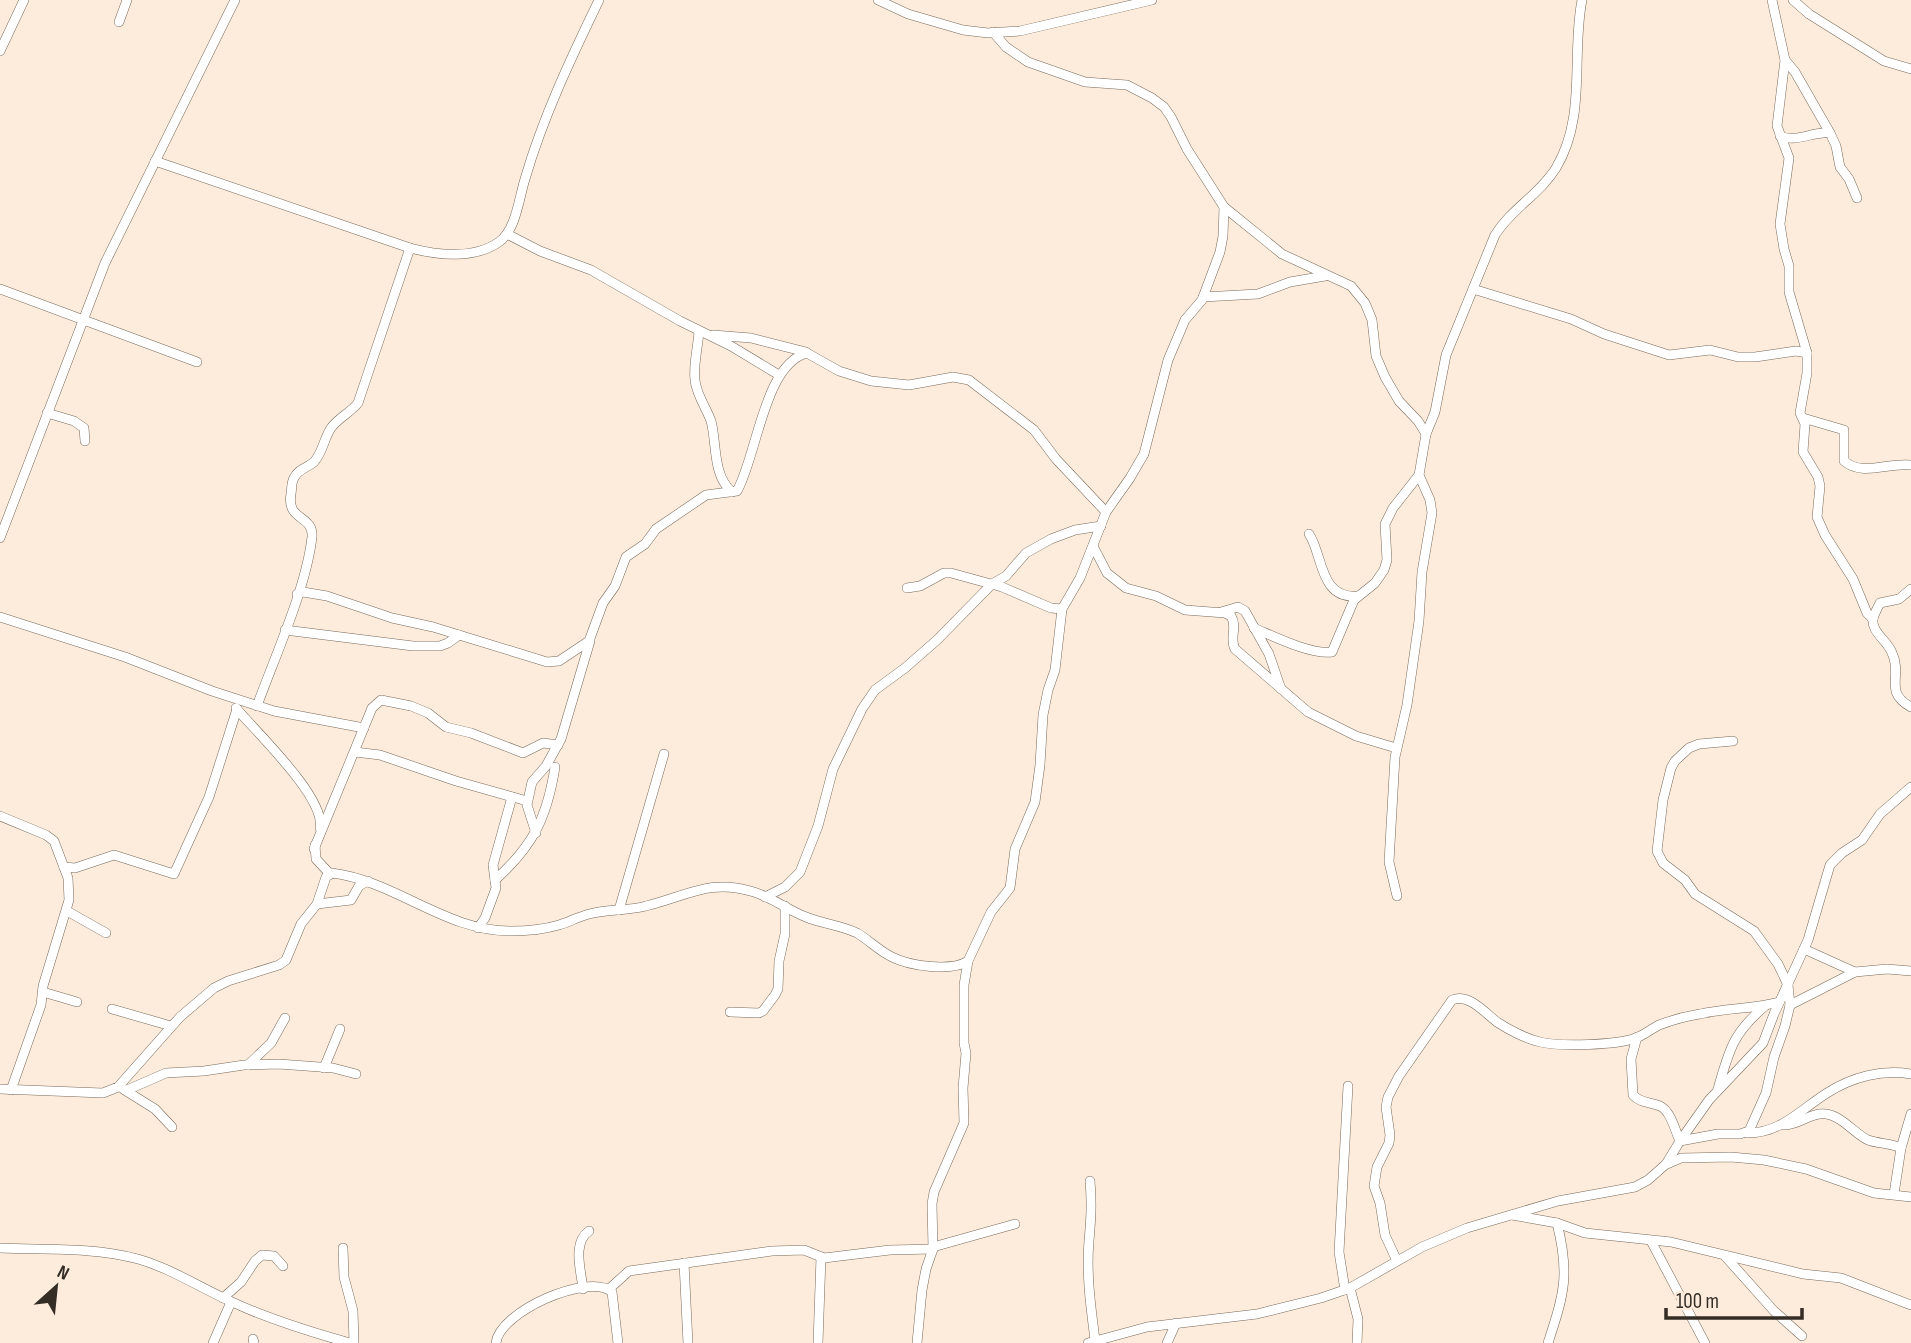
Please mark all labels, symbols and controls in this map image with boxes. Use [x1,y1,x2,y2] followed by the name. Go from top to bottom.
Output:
[21,1252,91,1322] north arrow
[53,1261,73,1286] text: N
[1666,1276,1802,1320] scale bar
[1676,1289,1719,1314] text: 100 m

